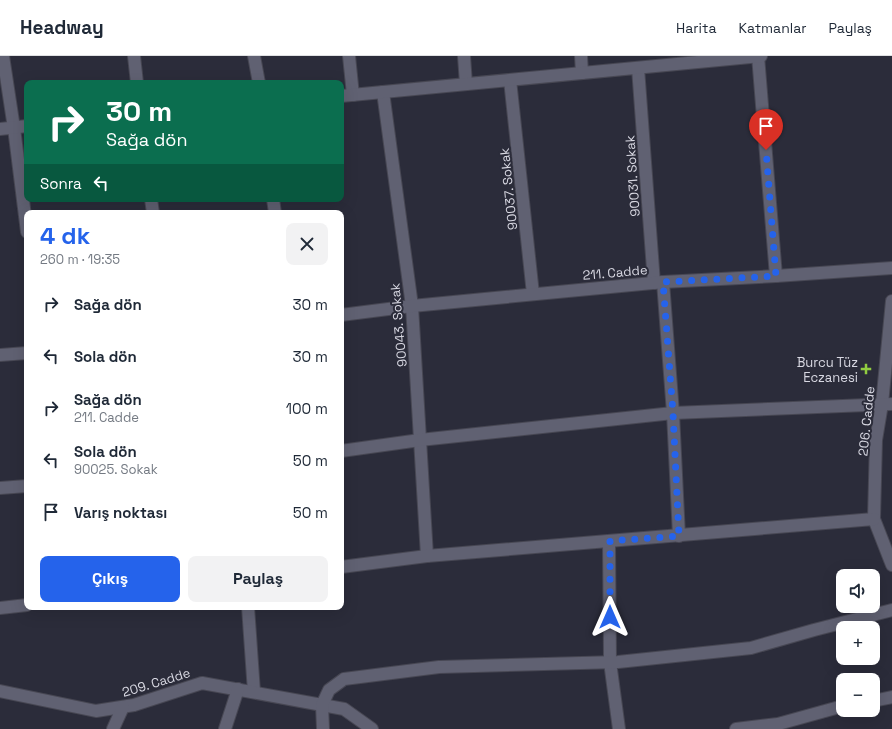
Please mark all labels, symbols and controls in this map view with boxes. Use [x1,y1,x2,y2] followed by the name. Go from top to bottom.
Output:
[20,15,104,40] text: Headway
[676,19,716,37] text: Harita
[738,19,807,37] text: Katmanlar
[829,19,872,37] text: Paylaş
[106,93,172,129] text: 30 m
[40,96,92,148] icon: right
[749,109,783,150] pin
[755,115,777,137] icon: arrive
[106,128,187,151] text: Sağa dön
[621,135,644,217] street label: 90031. Sokak
[496,147,521,231] street label: 90037. Sokak
[90,172,112,194] icon: left
[40,174,82,193] text: Sonra
[40,220,90,251] text: 4 dk
[286,223,328,265] button: close
[40,251,120,268] text: 260 m · 19:35
[582,261,648,284] street label: 211. Cadde
[386,282,411,368] street label: 90043. Sokak
[40,293,62,315] icon: right
[74,295,142,314] text: Sağa dön
[293,295,328,314] text: 30 m
[40,345,62,367] icon: left
[74,347,137,366] text: Sola dön
[293,347,328,366] text: 30 m
[797,354,858,386] place label: Burcu Tüz Eczanesi
[861,364,871,374] marker: Burcu Tüz Eczanesi
[854,385,879,457] street label: 206. Cadde
[74,390,142,409] text: Sağa dön
[40,397,62,419] icon: right
[286,399,328,418] text: 100 m
[74,409,139,426] text: 211. Cadde
[74,442,137,461] text: Sola dön
[40,449,62,471] icon: left
[293,451,328,470] text: 50 m
[74,461,158,478] text: 90025. Sokak
[40,501,62,523] icon: arrive
[74,503,167,522] text: Varış noktası
[293,503,328,522] text: 50 m
[40,556,180,602] button: Çıkış
[188,556,328,602] button: Paylaş
[836,569,880,717] map controls
[836,569,880,613] button: sound
[589,596,631,638] position arrow
[836,621,880,665] button: +
[120,664,192,701] street label: 209. Cadde
[836,673,880,717] button: −

